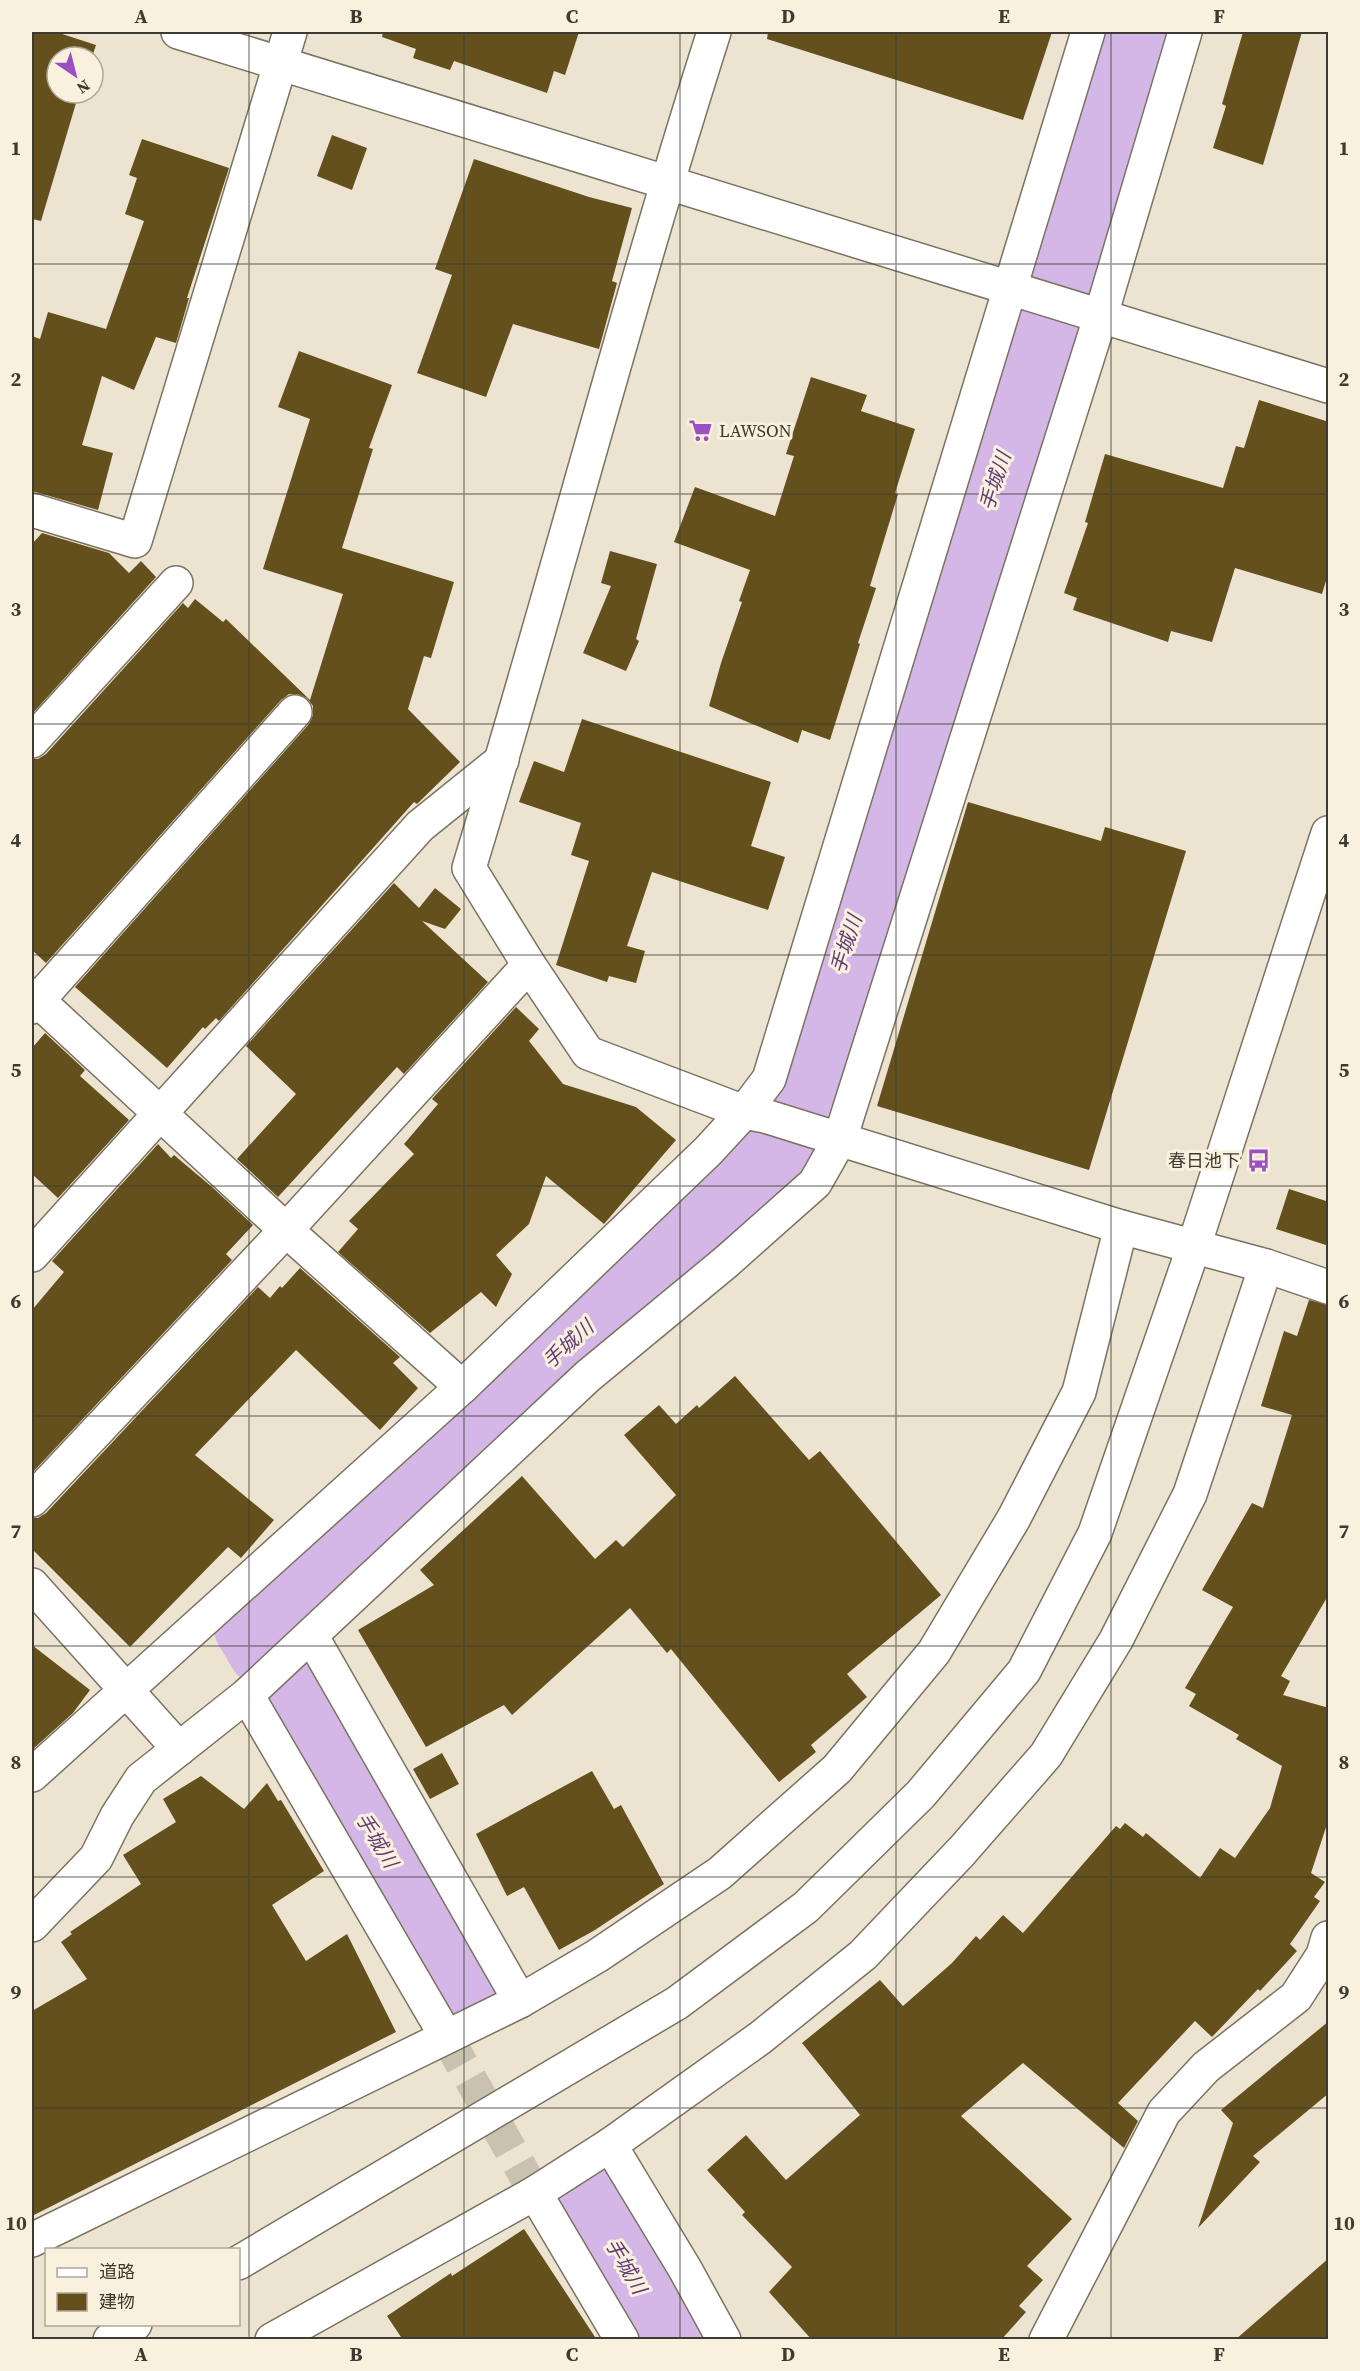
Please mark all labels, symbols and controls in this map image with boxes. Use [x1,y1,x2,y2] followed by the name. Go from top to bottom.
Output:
[134,2,148,30] text: A
[349,2,363,30] text: B
[566,2,578,30] text: C
[781,2,795,30] text: D
[998,2,1010,30] text: E
[1213,2,1225,30] text: F
[45,45,105,105] north arrow
[72,75,95,100] text: N
[11,134,21,162] text: 1
[1339,134,1349,162] text: 1
[11,365,22,393] text: 2
[1339,365,1350,393] text: 2
[688,417,714,443] supermarket icon: LAWSON
[719,418,792,443] place label: LAWSON
[972,446,1018,514] water label: 手城川
[11,595,22,623] text: 3
[1339,595,1350,623] text: 3
[11,826,22,854] text: 4
[1339,826,1350,854] text: 4
[823,909,869,977] water label: 手城川
[11,1056,22,1084] text: 5
[1339,1056,1350,1084] text: 5
[1245,1147,1271,1173] bus stop icon: 春日池下
[1168,1148,1240,1173] place label: 春日池下
[11,1287,22,1315] text: 6
[1339,1287,1350,1315] text: 6
[536,1312,601,1374] water label: 手城川
[11,1517,22,1545] text: 7
[1339,1517,1350,1545] text: 7
[11,1748,21,1776] text: 8
[1339,1748,1349,1776] text: 8
[350,1807,405,1875] water label: 手城川
[11,1978,22,2006] text: 9
[1339,1978,1350,2006] text: 9
[5,2209,27,2237] text: 10
[1333,2209,1355,2237] text: 10
[599,2233,654,2301] water label: 手城川
[45,2248,240,2326] legend
[99,2259,135,2284] text: 道路
[99,2289,135,2314] text: 建物
[134,2340,148,2368] text: A
[349,2340,363,2368] text: B
[566,2340,578,2368] text: C
[781,2340,795,2368] text: D
[998,2340,1010,2368] text: E
[1213,2340,1225,2368] text: F

